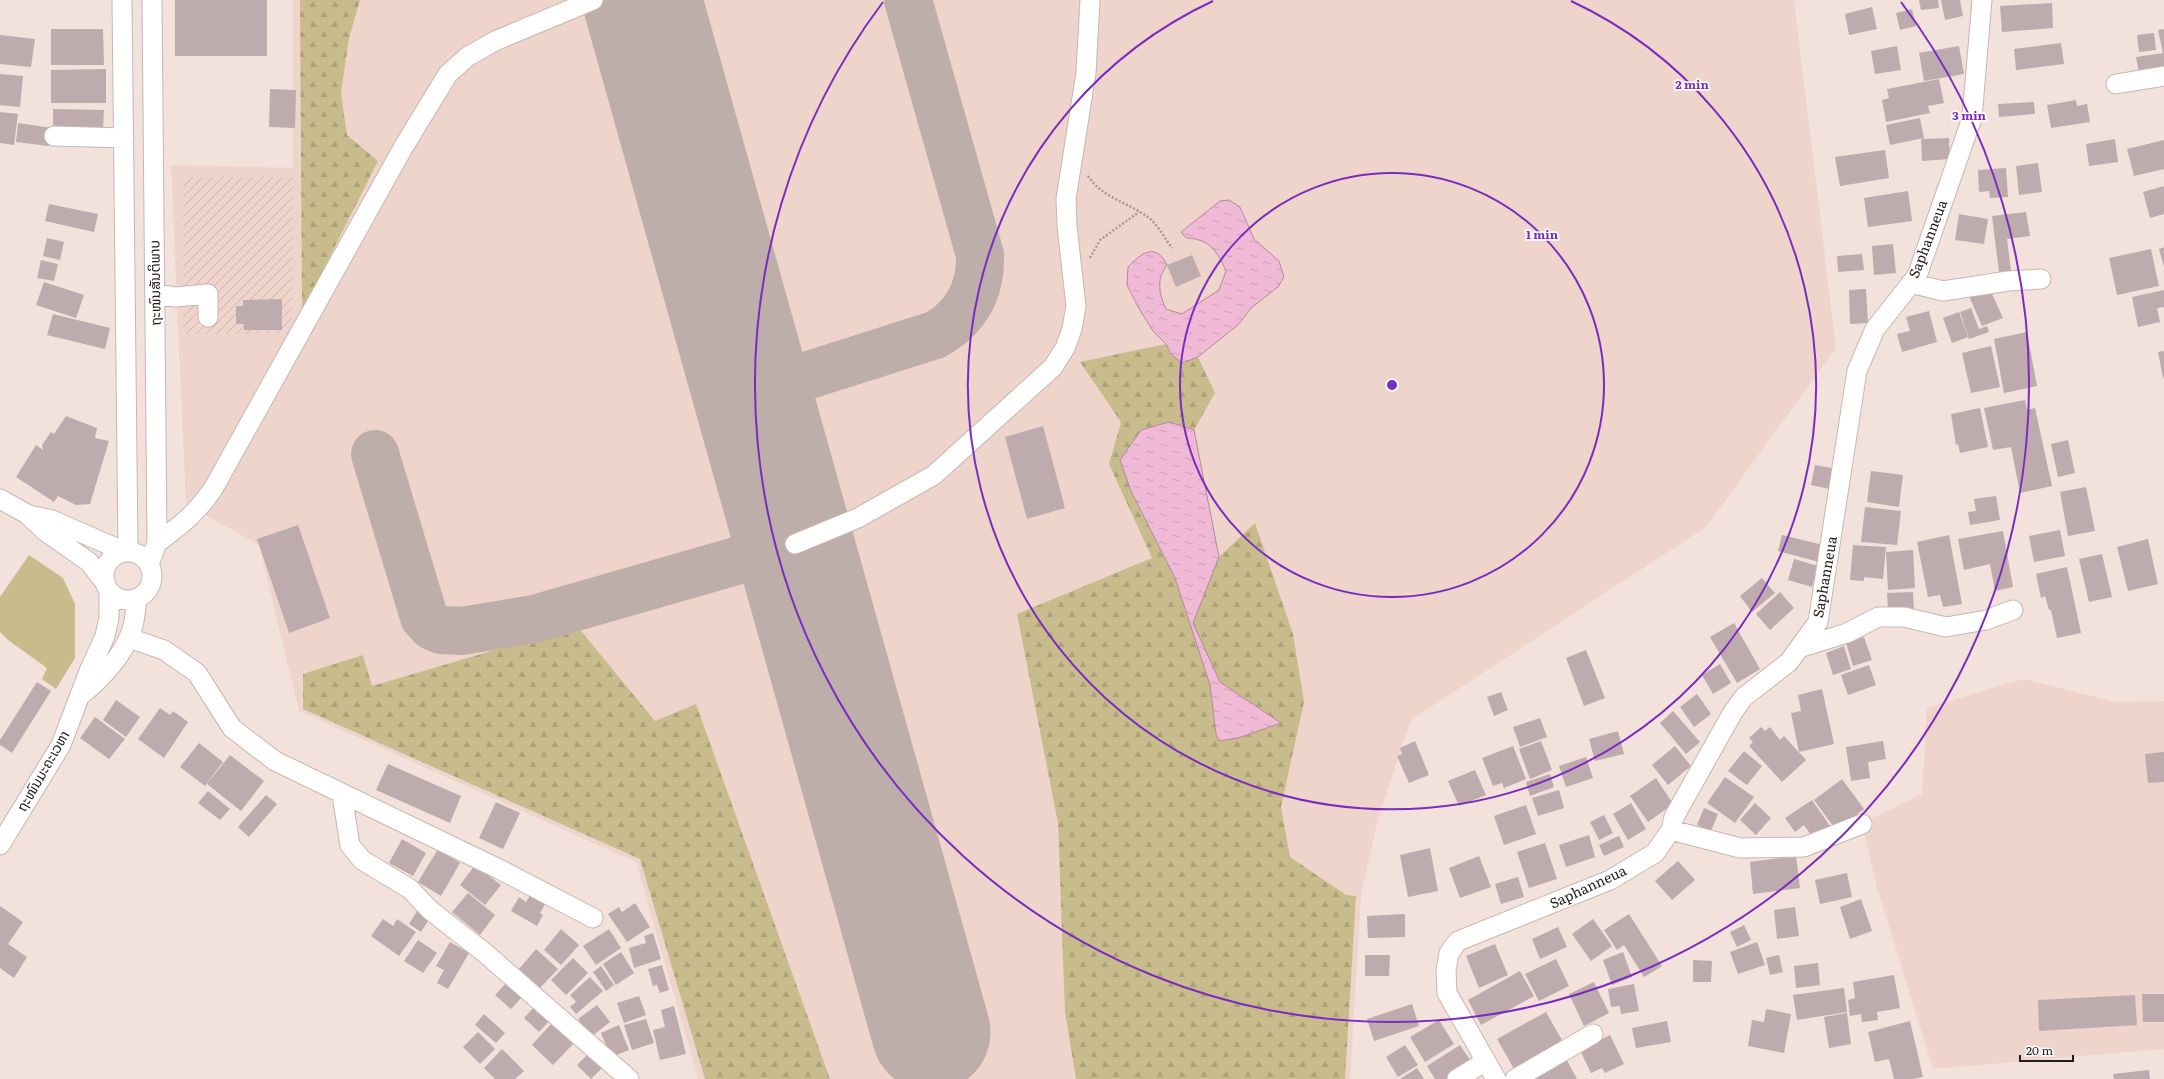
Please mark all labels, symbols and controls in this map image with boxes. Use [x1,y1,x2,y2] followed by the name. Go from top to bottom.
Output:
[1675,75,1709,93] text: 2 min
[1952,106,1987,124] text: 3 min
[1903,196,1951,281] street label: Saphanneua
[1526,225,1559,243] text: 1 min
[143,240,165,326] street label: ຖະໜົນສັນຕິພາບ
[1385,378,1399,392] centre of rings
[1807,534,1841,619] street label: Saphanneua
[11,726,73,815] street label: ຖະໜົນມະຄະເວຫາ
[1546,859,1630,913] street label: Saphanneua
[2020,1037,2073,1063] scale bar
[2026,1041,2053,1059] text: 20 m

